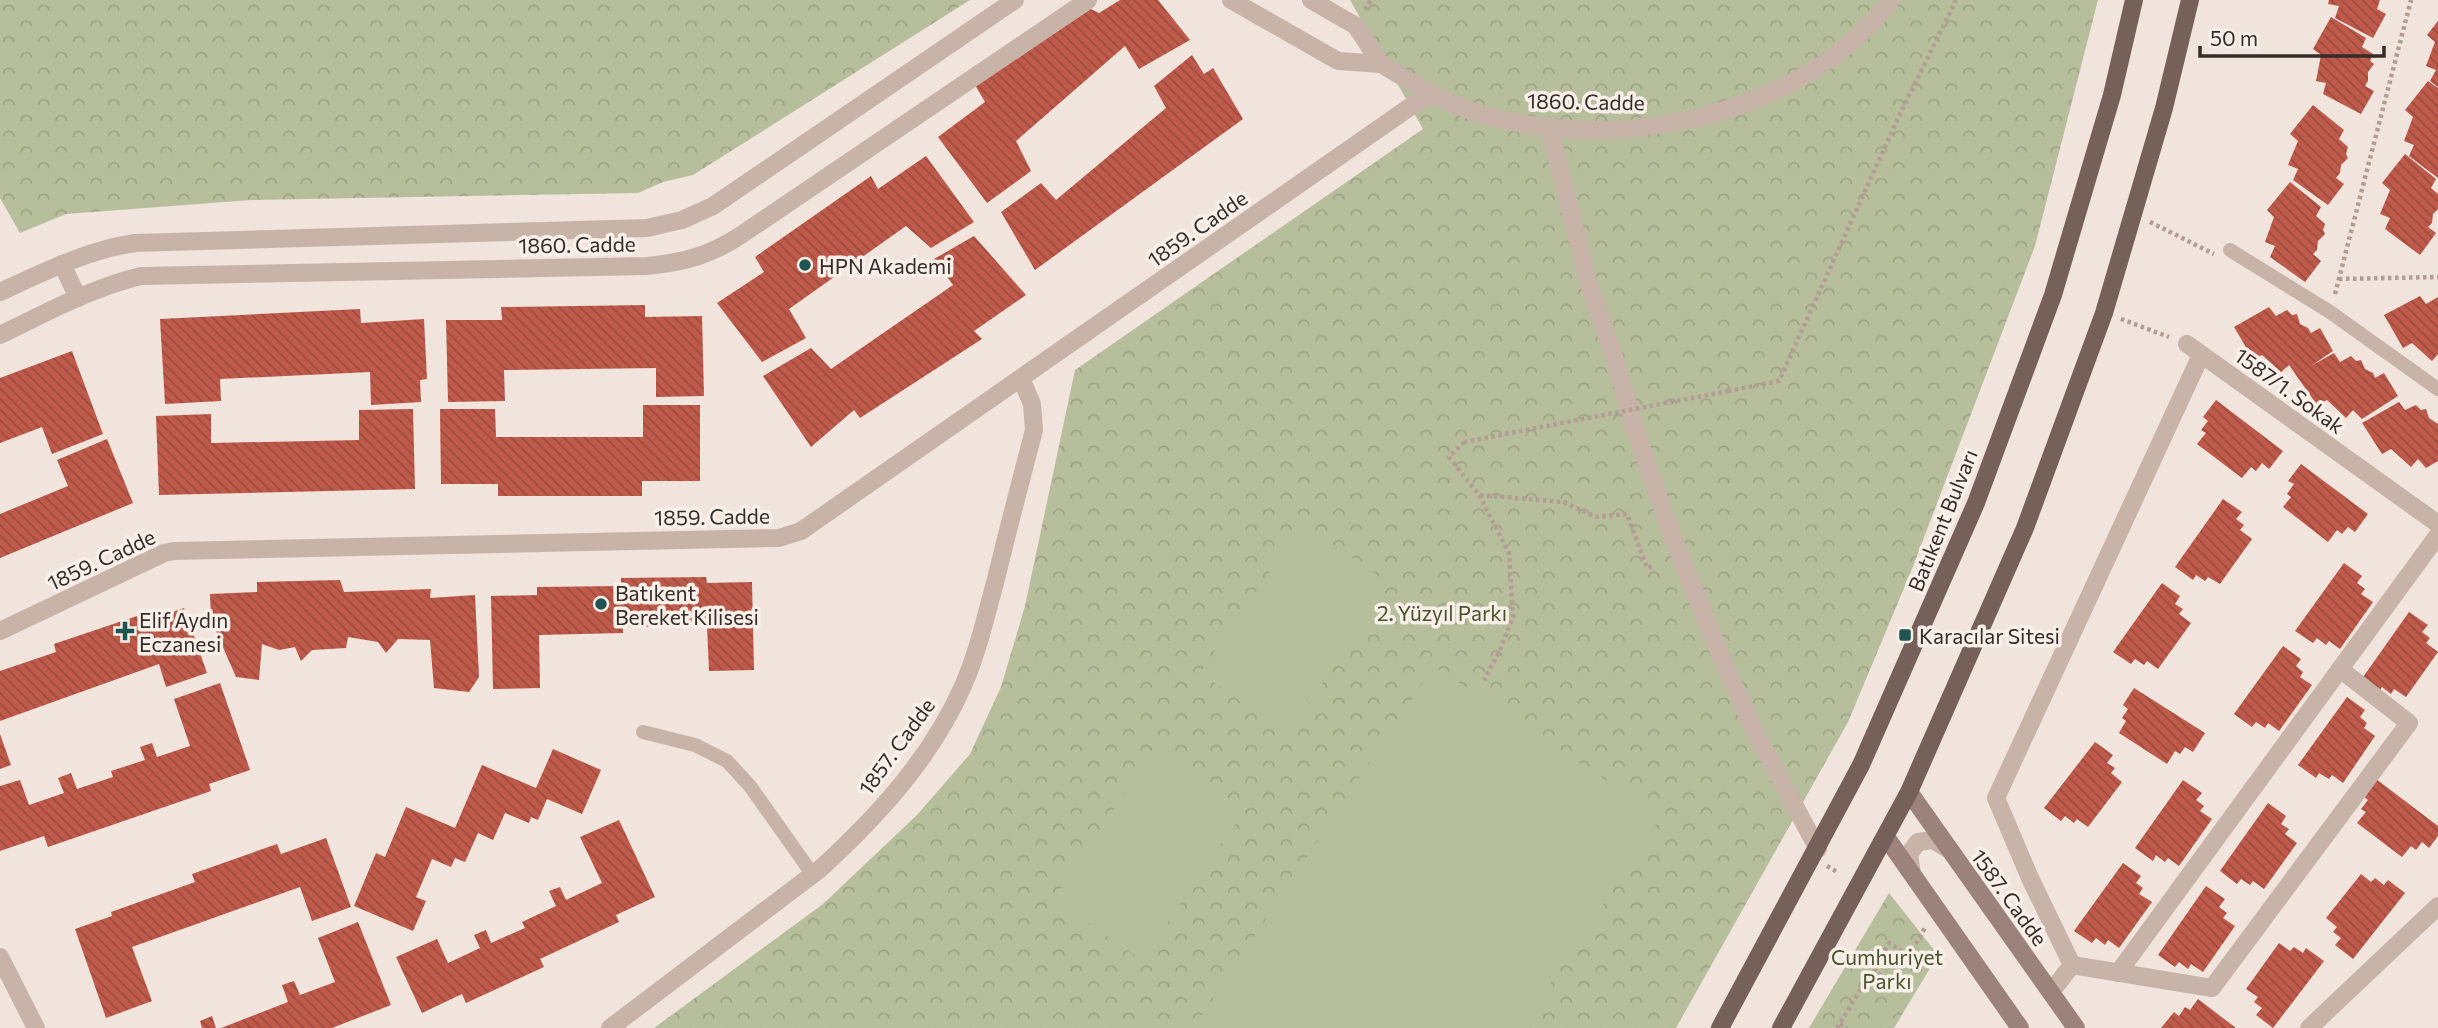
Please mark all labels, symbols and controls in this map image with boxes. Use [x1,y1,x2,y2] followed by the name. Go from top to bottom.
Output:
[2200,14,2384,58] scale bar
[2210,25,2258,50] text: 50 m
[1527,87,1645,115] street label: 1860. Cadde
[1142,185,1252,271] street label: 1859. Cadde
[518,230,636,258] street label: 1860. Cadde
[819,253,952,278] place label: HPN Akademi
[797,257,813,273] marker: HPN Akademi
[2230,342,2350,438] street label: 1587/1. Sokak
[1902,445,1982,595] street label: Batıkent Bulvarı
[654,502,770,530] street label: 1859. Cadde
[43,523,159,595] street label: 1859. Cadde
[615,580,759,629] place label: Batıkent Bereket Kilisesi
[593,596,609,612] marker: Batıkent Bereket Kilisesi
[1377,600,1507,625] park label: 2. Yüzyıl Parkı
[139,607,228,656] place label: Elif Aydın Eczanesi
[117,623,133,639] marker: Elif Aydın Eczanesi
[1919,623,2060,648] place label: Karacılar Sitesi
[1897,627,1913,643] marker: Karacılar Sitesi
[853,693,939,799] street label: 1857. Cadde
[1967,844,2053,950] street label: 1587. Cadde
[1831,944,1943,993] park label: Cumhuriyet Parkı

